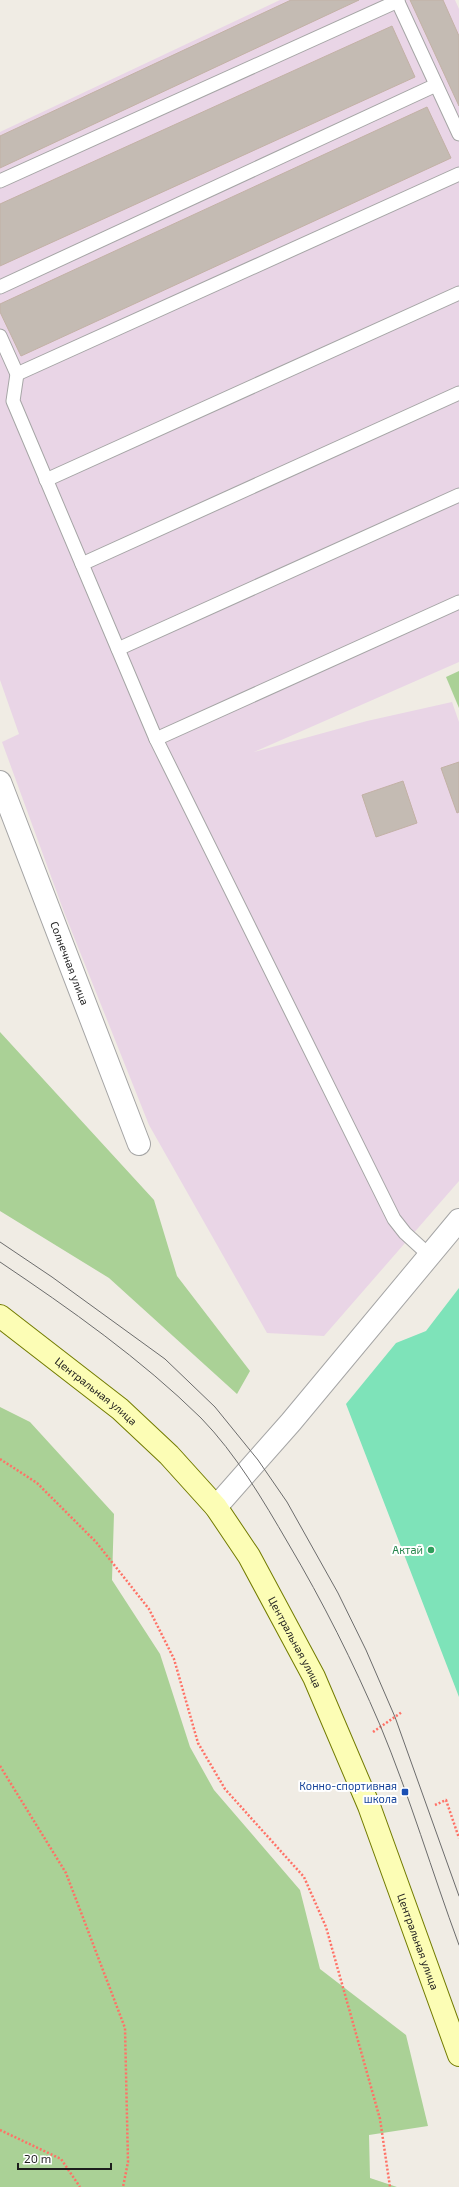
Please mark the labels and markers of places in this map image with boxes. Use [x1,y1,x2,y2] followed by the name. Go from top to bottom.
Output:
[392,1543,423,1556] place label: Актай
[426,1545,436,1555] marker: Актай
[299,1779,397,1805] place label: Конно-спортивная школа
[400,1787,410,1797] marker: Конно-спортивная школа

